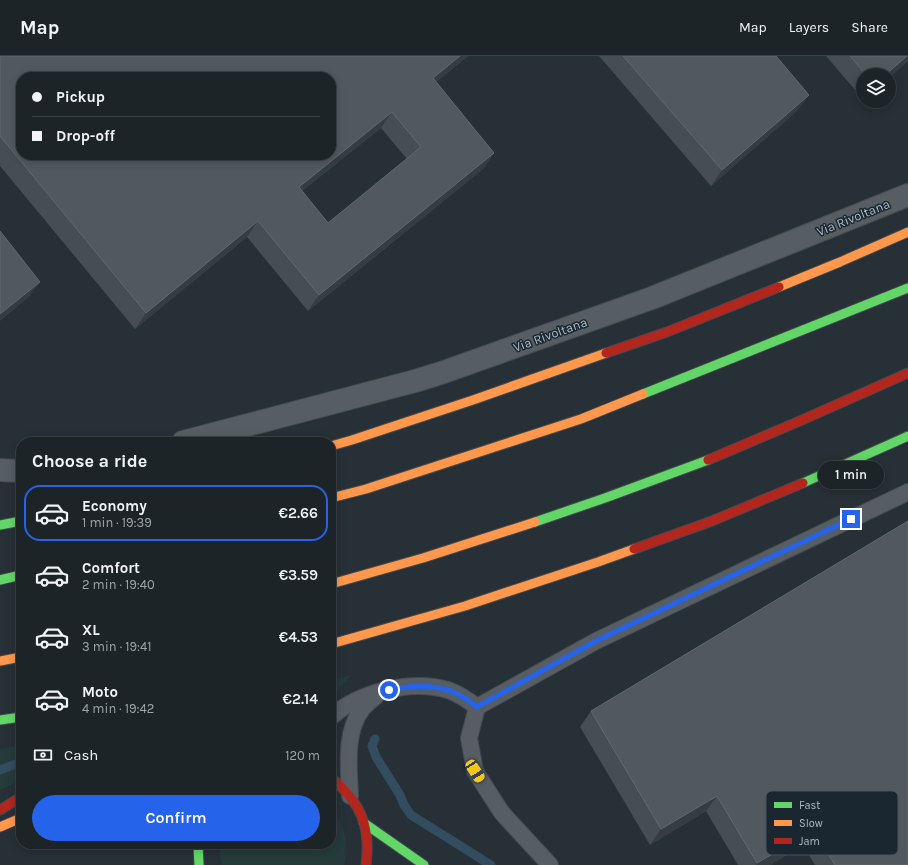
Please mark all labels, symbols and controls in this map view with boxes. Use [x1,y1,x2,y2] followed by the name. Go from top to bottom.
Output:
[20,17,59,39] text: Map
[739,19,767,36] text: Map
[789,19,829,36] text: Layers
[851,19,888,36] text: Share
[856,68,896,108] map controls
[856,68,896,108] button: layers
[56,88,105,106] text: Pickup
[56,127,115,145] text: Drop-off
[814,196,892,239] street label: Via Rivoltana
[511,314,589,355] street label: Via Rivoltana
[32,450,147,472] text: Choose a ride
[818,461,884,489] callout: 1 min
[835,467,867,482] text: 1 min
[34,495,70,531] icon: car
[82,497,147,515] text: Economy
[279,504,318,522] text: €2.66
[842,510,860,528] route end
[82,515,152,530] text: 1 min · 19:39
[34,557,70,593] icon: car
[82,559,140,577] text: Comfort
[279,566,318,584] text: €3.59
[82,577,155,592] text: 2 min · 19:40
[34,619,70,655] icon: car
[82,621,100,639] text: XL
[279,628,318,646] text: €4.53
[82,639,152,654] text: 3 min · 19:41
[34,681,70,717] icon: car
[380,681,398,699] route start
[82,683,118,701] text: Moto
[283,690,318,708] text: €2.14
[82,701,154,716] text: 4 min · 19:42
[32,744,54,766] icon: cash
[64,746,98,764] text: Cash
[285,748,320,763] text: 120 m
[463,758,487,784] car
[766,791,898,855] legend
[32,795,320,841] button: Confirm
[799,799,820,812] text: Fast
[799,817,823,830] text: Slow
[799,835,820,848] text: Jam

